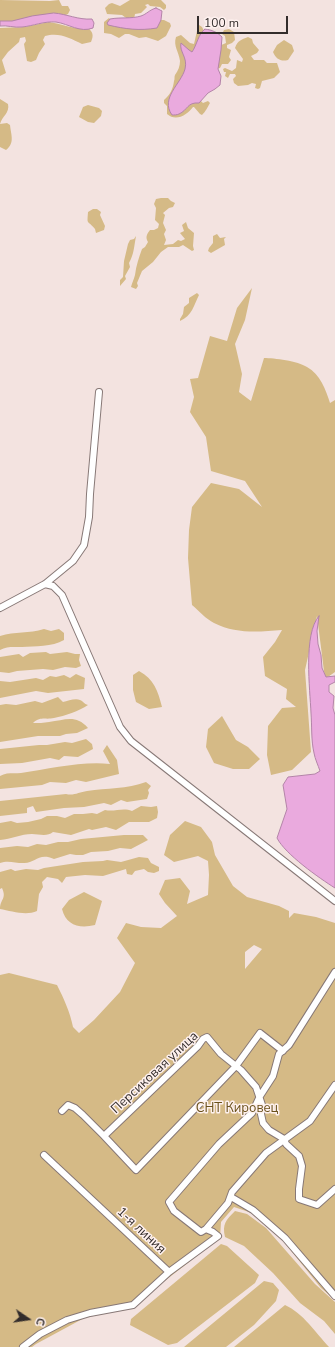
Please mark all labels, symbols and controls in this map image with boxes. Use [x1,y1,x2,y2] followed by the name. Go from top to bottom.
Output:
[199,8,290,34] scale bar
[204,15,239,31] text: 100 m
[108,1029,202,1117] street label: Персиковая улица
[196,1101,278,1117] park label: СНТ Кировец
[113,1205,169,1257] street label: 1-я линия
[8,1299,48,1339] north arrow
[32,1316,48,1327] text: С

